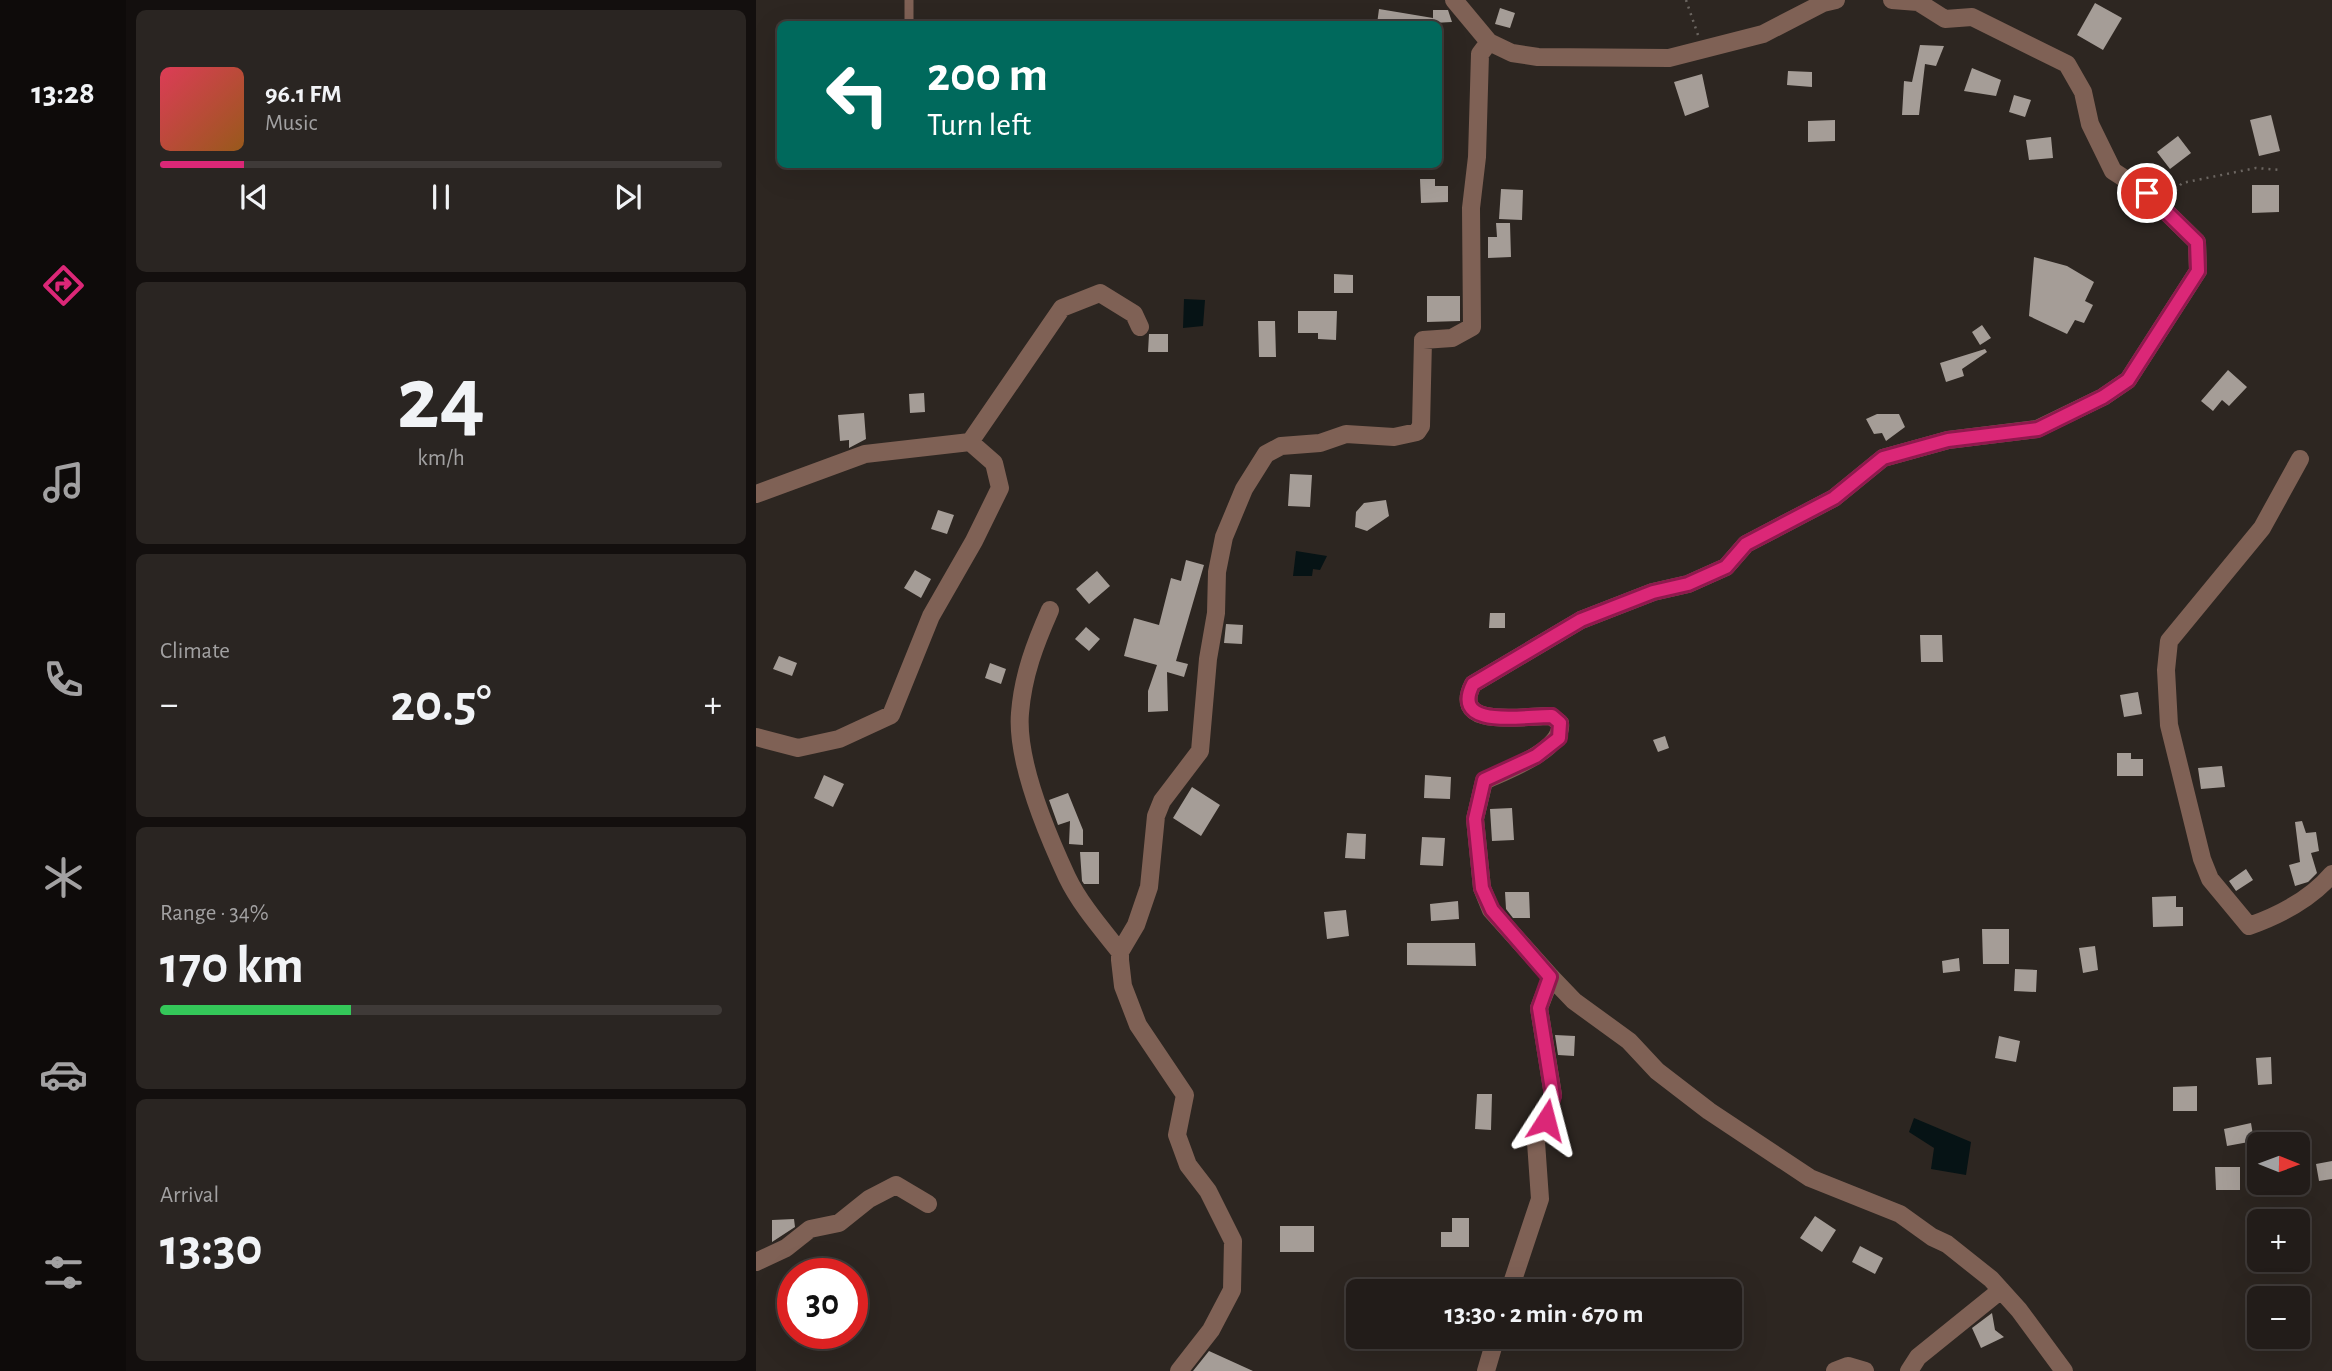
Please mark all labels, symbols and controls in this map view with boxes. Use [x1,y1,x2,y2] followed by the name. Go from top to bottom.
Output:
[812,49,903,140] icon: left
[927,51,1048,100] text: 200 m
[31,77,95,109] text: 13:28
[265,81,342,107] text: 96.1 FM
[927,109,1031,141] text: Turn left
[265,112,317,135] text: Music
[2117,163,2177,223] pin
[2128,174,2166,212] icon: arrive
[235,178,273,216] icon: previous
[422,178,460,216] icon: pause
[609,178,647,216] icon: next
[39,261,88,310] icon: directions
[397,354,485,445] text: 24
[417,447,465,470] text: km/h
[39,458,88,507] icon: music
[160,640,230,663] text: Climate
[39,655,88,704] icon: phone
[390,678,492,730] text: 20.5°
[160,686,178,724] text: −
[704,686,722,724] text: +
[39,853,88,902] icon: climate
[160,902,269,925] text: Range · 34%
[160,940,304,992] text: 170 km
[39,1050,88,1099] icon: car
[1509,1083,1583,1157] position arrow
[2247,1132,2310,1195] north arrow
[2247,1132,2310,1349] map controls
[160,1184,219,1207] text: Arrival
[2247,1209,2310,1272] button: +
[160,1222,263,1274] text: 13:30
[39,1248,88,1297] icon: filters
[777,1258,868,1349] speed limit sign: 30
[2247,1286,2310,1349] button: −
[1445,1301,1643,1327] text: 13:30 · 2 min · 670 m

